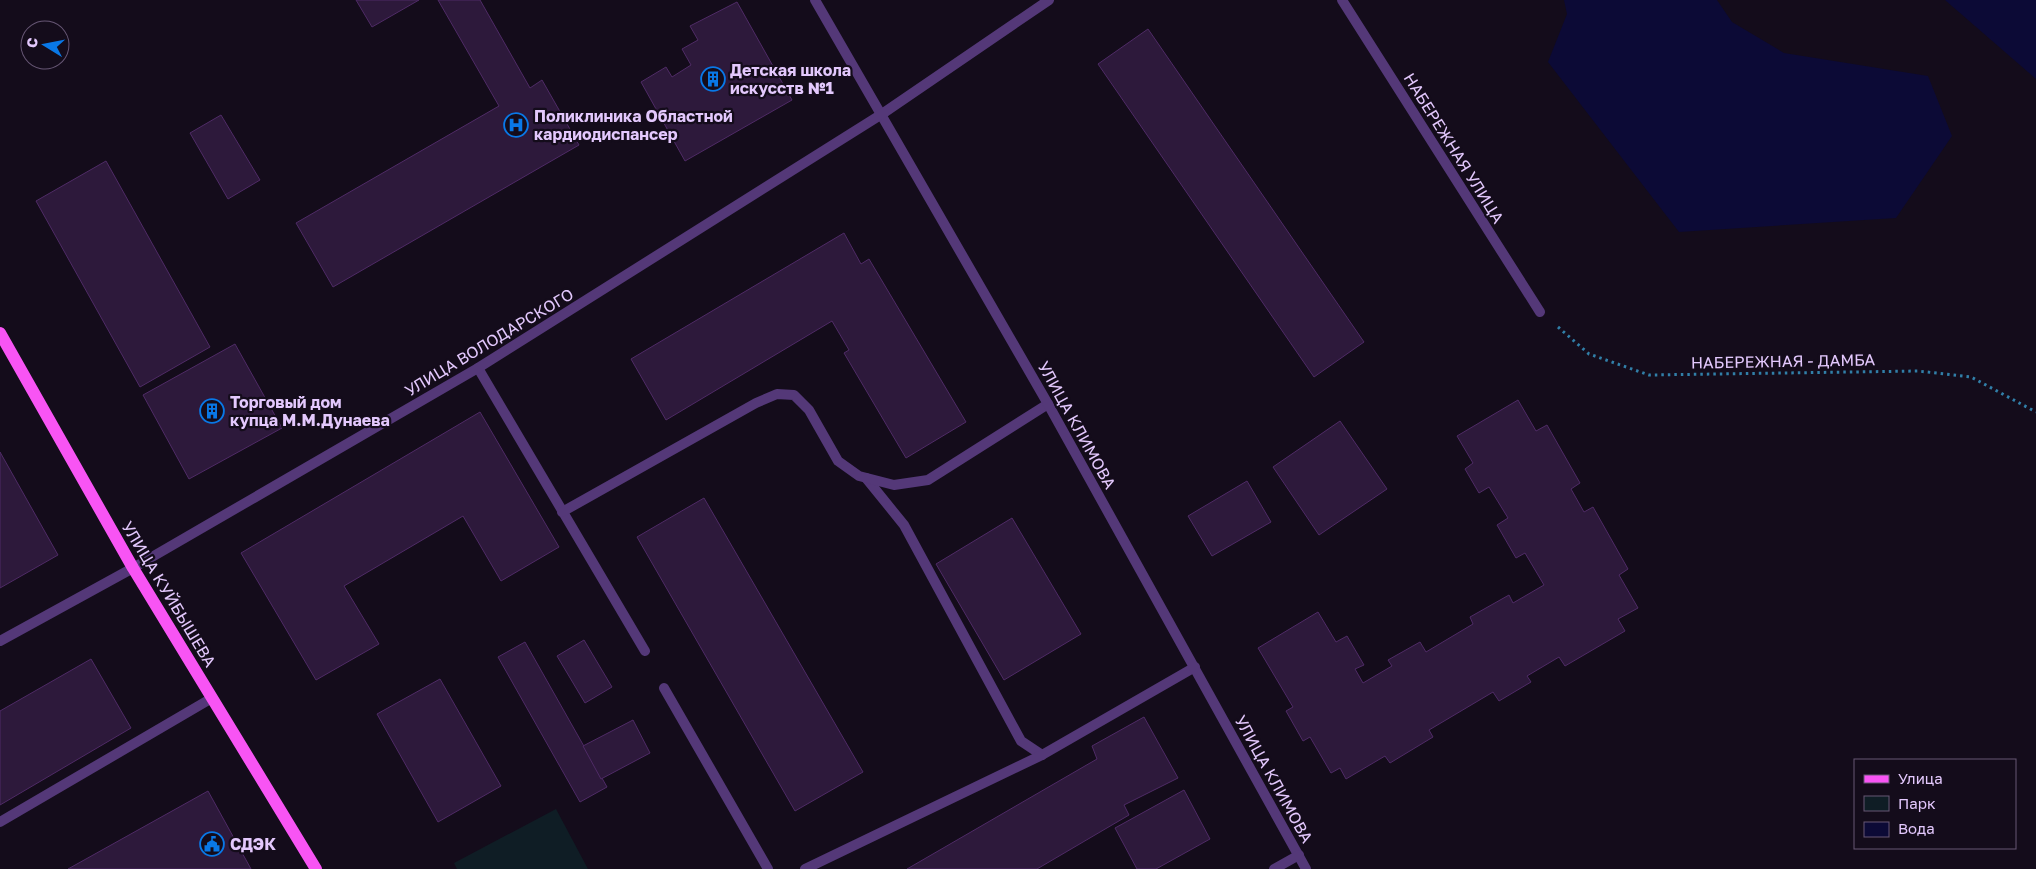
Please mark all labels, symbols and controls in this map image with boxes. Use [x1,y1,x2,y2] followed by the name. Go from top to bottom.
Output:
[20,20,70,70] north arrow
[22,36,41,49] text: С
[730,60,851,98] place label: Детская школа искусств №1
[700,66,726,92] building icon: Детская школа искусств №1
[1400,69,1509,227] street label: НАБЕРЕЖНАЯ УЛИЦА
[534,106,733,144] place label: Поликлиника Областной кардиодиспансер
[503,112,529,138] hospital icon: Поликлиника Областной кардиодиспансер
[401,284,577,400] street label: УЛИЦА ВОЛОДАРСКОГО
[1691,349,1876,373] street label: НАБЕРЕЖНАЯ - ДАМБА
[1034,358,1120,492] street label: УЛИЦА КЛИМОВА
[230,392,390,430] place label: Торговый дом купца М.М.Дунаева
[199,398,225,424] building icon: Торговый дом купца М.М.Дунаева
[118,518,221,671] street label: УЛИЦА КУЙБЫШЕВА
[1231,712,1317,846] street label: УЛИЦА КЛИМОВА
[1854,759,2016,849] legend
[1898,769,1943,787] text: Улица
[1898,794,1936,812] text: Парк
[1898,819,1935,837] text: Вода
[199,831,225,857] public building icon: СДЭК
[230,834,276,854] place label: СДЭК

